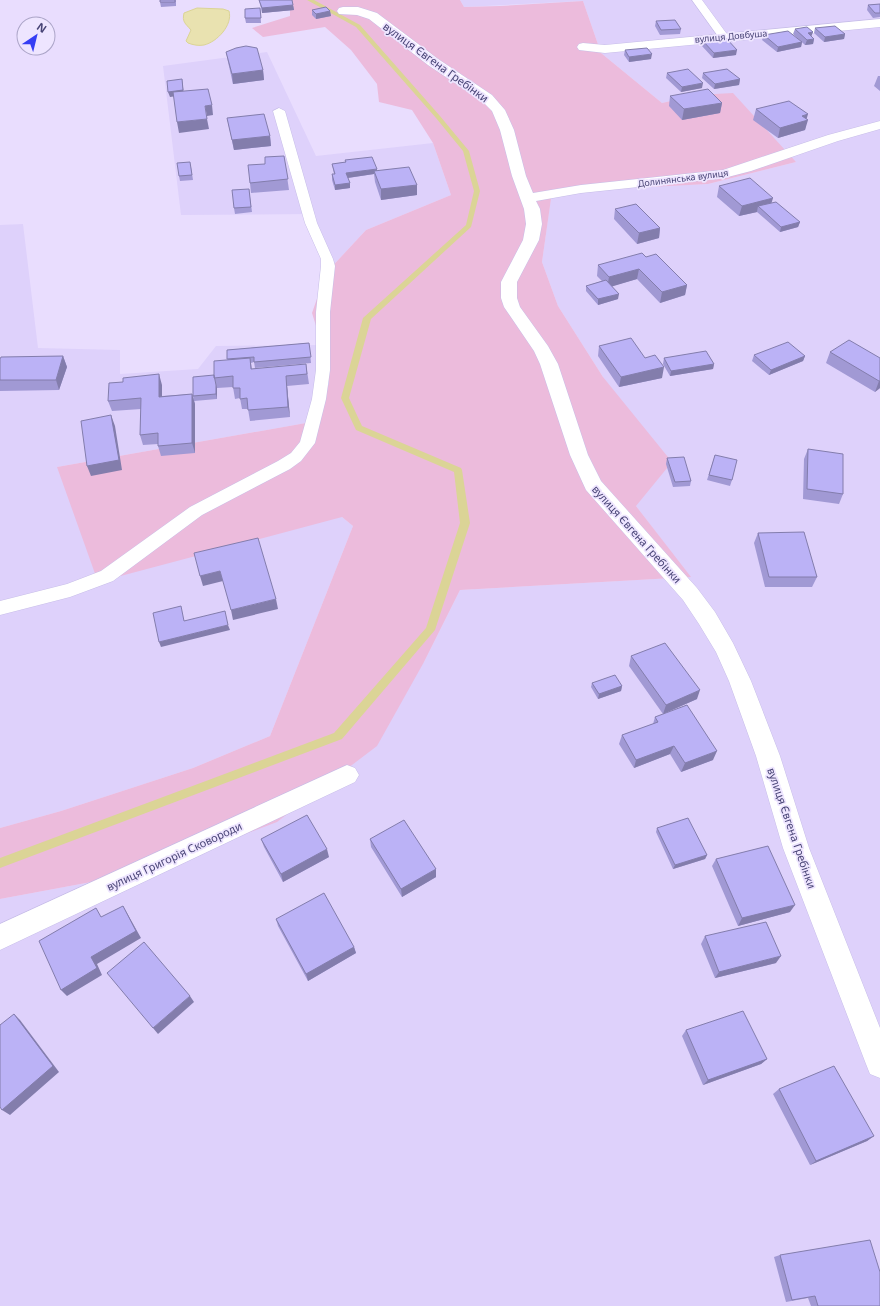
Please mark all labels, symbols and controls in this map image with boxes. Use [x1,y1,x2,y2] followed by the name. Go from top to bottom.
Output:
[16,16,56,56] north arrow
[34,19,50,36] text: N
[380,19,492,105] street label: вулиця Євгена Гребінки
[694,26,768,46] street label: вулиця Довбуша
[637,166,729,190] street label: Долинянська вулиця
[589,482,685,586] street label: вулиця Євгена Гребінки
[764,766,820,890] street label: вулиця Євгена Гребінки
[104,818,244,894] street label: вулиця Григорія Сковороди

